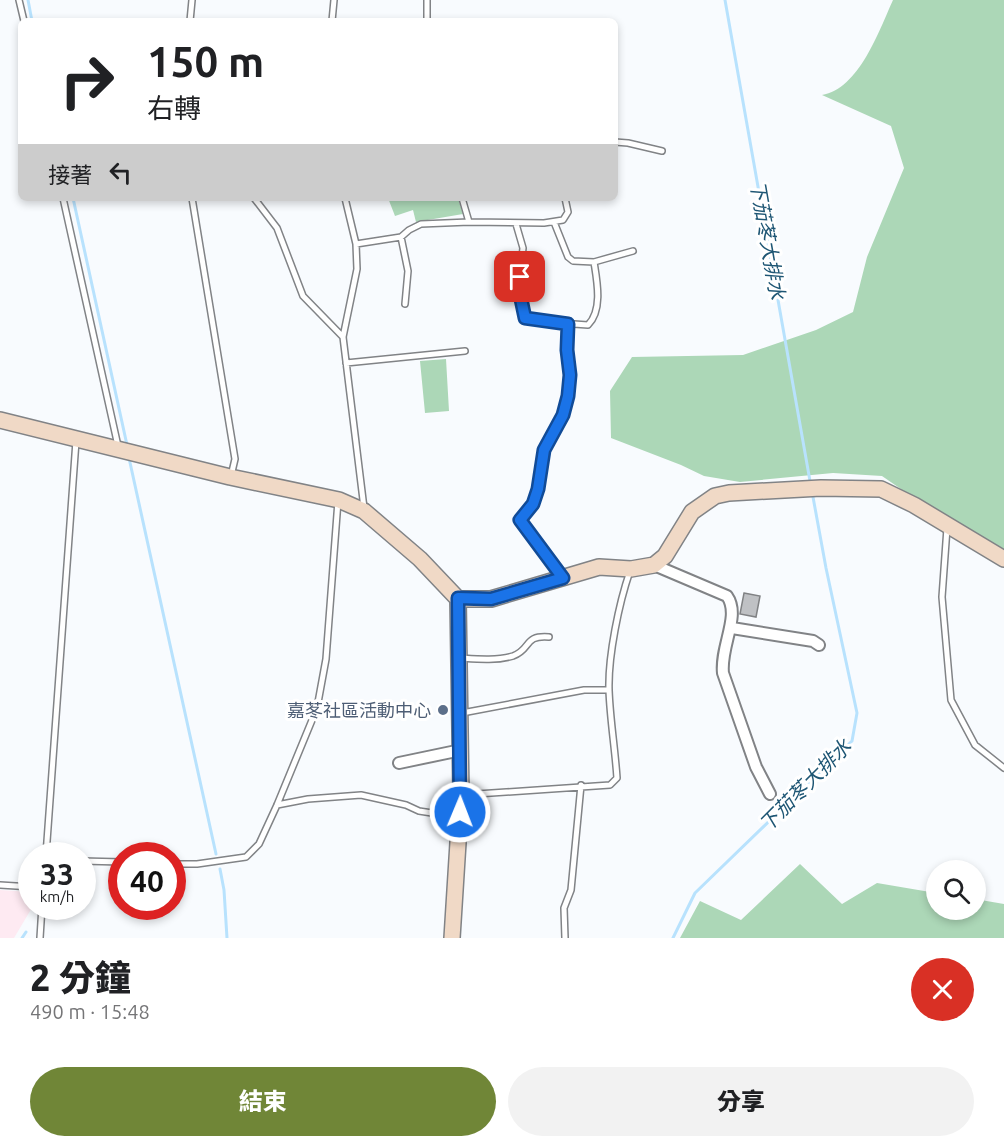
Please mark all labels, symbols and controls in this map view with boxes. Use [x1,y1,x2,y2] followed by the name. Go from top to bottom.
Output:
[147,38,264,85] text: 150 m
[48,42,126,120] icon: right
[147,93,201,123] text: 右轉
[104,156,137,189] icon: left
[48,162,92,187] text: 接著
[746,179,790,302] water label: 下茄苳大排水
[494,251,545,302] pin
[503,260,536,293] icon: arrive
[287,700,431,720] place label: 嘉苳社區活動中心
[436,703,450,717] marker: 嘉苳社區活動中心
[754,734,856,836] water label: 下茄苳大排水
[428,780,492,844] position arrow
[108,842,186,920] speed limit sign: 40
[40,857,74,891] text: 33
[926,860,986,920] map controls
[926,860,986,920] button: search
[40,888,74,905] text: km/h
[30,957,131,998] text: 2 分鐘
[911,958,974,1021] button: close
[30,1000,150,1023] text: 490 m · 15:48
[30,1067,496,1136] button: 結束
[508,1067,974,1136] button: 分享

